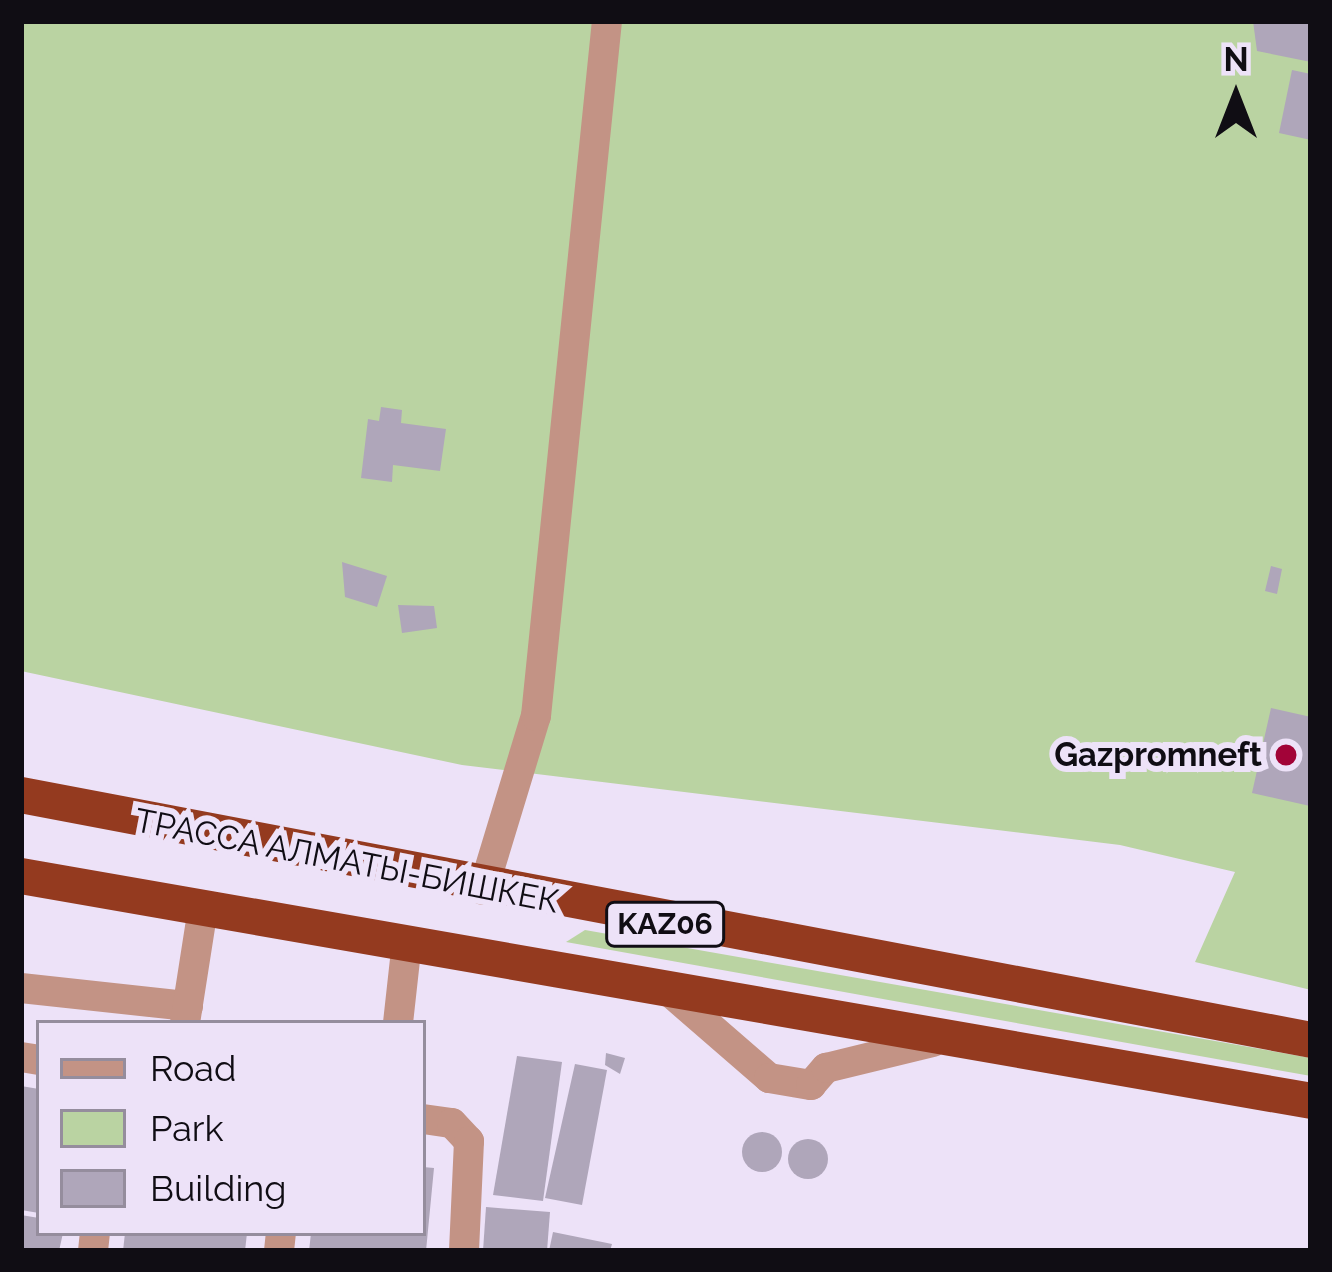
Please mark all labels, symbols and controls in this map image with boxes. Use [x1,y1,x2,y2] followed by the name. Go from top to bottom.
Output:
[1176,36,1296,156] north arrow
[1223,40,1249,79] text: N
[1054,735,1262,775] place label: Gazpromneft
[1273,742,1299,768] marker: Gazpromneft
[131,800,563,922] street label: ТРАССА АЛМАТЫ-БИШКЕК
[605,900,725,948] road number: KАZ06
[36,1020,426,1236] legend
[150,1047,236,1089] text: Road
[150,1107,224,1149] text: Park
[150,1167,286,1209] text: Building

